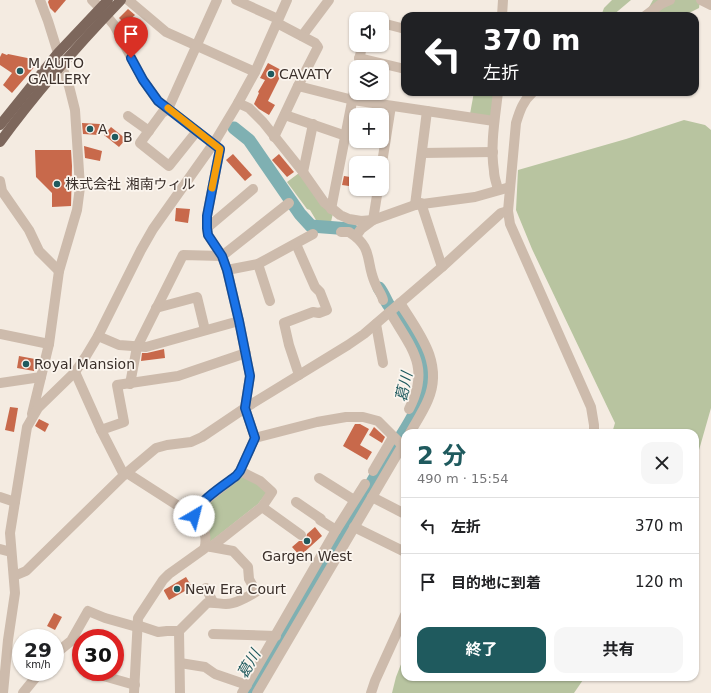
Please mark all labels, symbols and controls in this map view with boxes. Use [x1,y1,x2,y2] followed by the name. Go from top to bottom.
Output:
[349,12,389,196] map controls
[349,12,389,52] button: sound
[114,17,148,58] pin
[120,23,142,45] icon: arrive
[483,24,580,57] text: 370 m
[417,28,469,80] icon: left
[28,55,91,87] place label: M AUTO GALLERY
[349,60,389,100] button: layers
[483,62,519,83] text: 左折
[15,66,25,76] marker: M AUTO GALLERY
[279,66,332,82] place label: CAVATY
[266,69,276,79] marker: CAVATY
[349,108,389,148] button: +
[98,121,108,137] place label: A
[85,124,95,134] marker: A
[123,129,133,145] place label: B
[110,132,120,142] marker: B
[349,156,389,196] button: −
[65,176,195,192] place label: 株式会社 湘南ウィル
[52,179,62,189] marker: 株式会社 湘南ウィル
[34,356,135,372] place label: Royal Mansion
[21,359,31,369] marker: Royal Mansion
[392,369,416,404] water label: 葛川
[417,442,466,470] text: 2 分
[641,442,683,484] button: close
[417,471,508,486] text: 490 m · 15:54
[173,495,215,537] position arrow
[417,515,439,537] icon: left
[635,517,683,535] text: 370 m
[451,518,481,536] text: 左折
[302,536,312,546] marker: Gargen West
[262,548,353,564] place label: Gargen West
[417,571,439,593] icon: arrive
[635,573,683,591] text: 120 m
[451,574,541,592] text: 目的地に到着
[185,581,287,597] place label: New Era Court
[172,584,182,594] marker: New Era Court
[417,627,546,673] button: 終了
[554,627,683,673] button: 共有
[72,629,124,681] speed limit sign: 30
[24,638,52,662] text: 29
[234,645,265,681] water label: 葛川
[25,659,51,670] text: km/h

